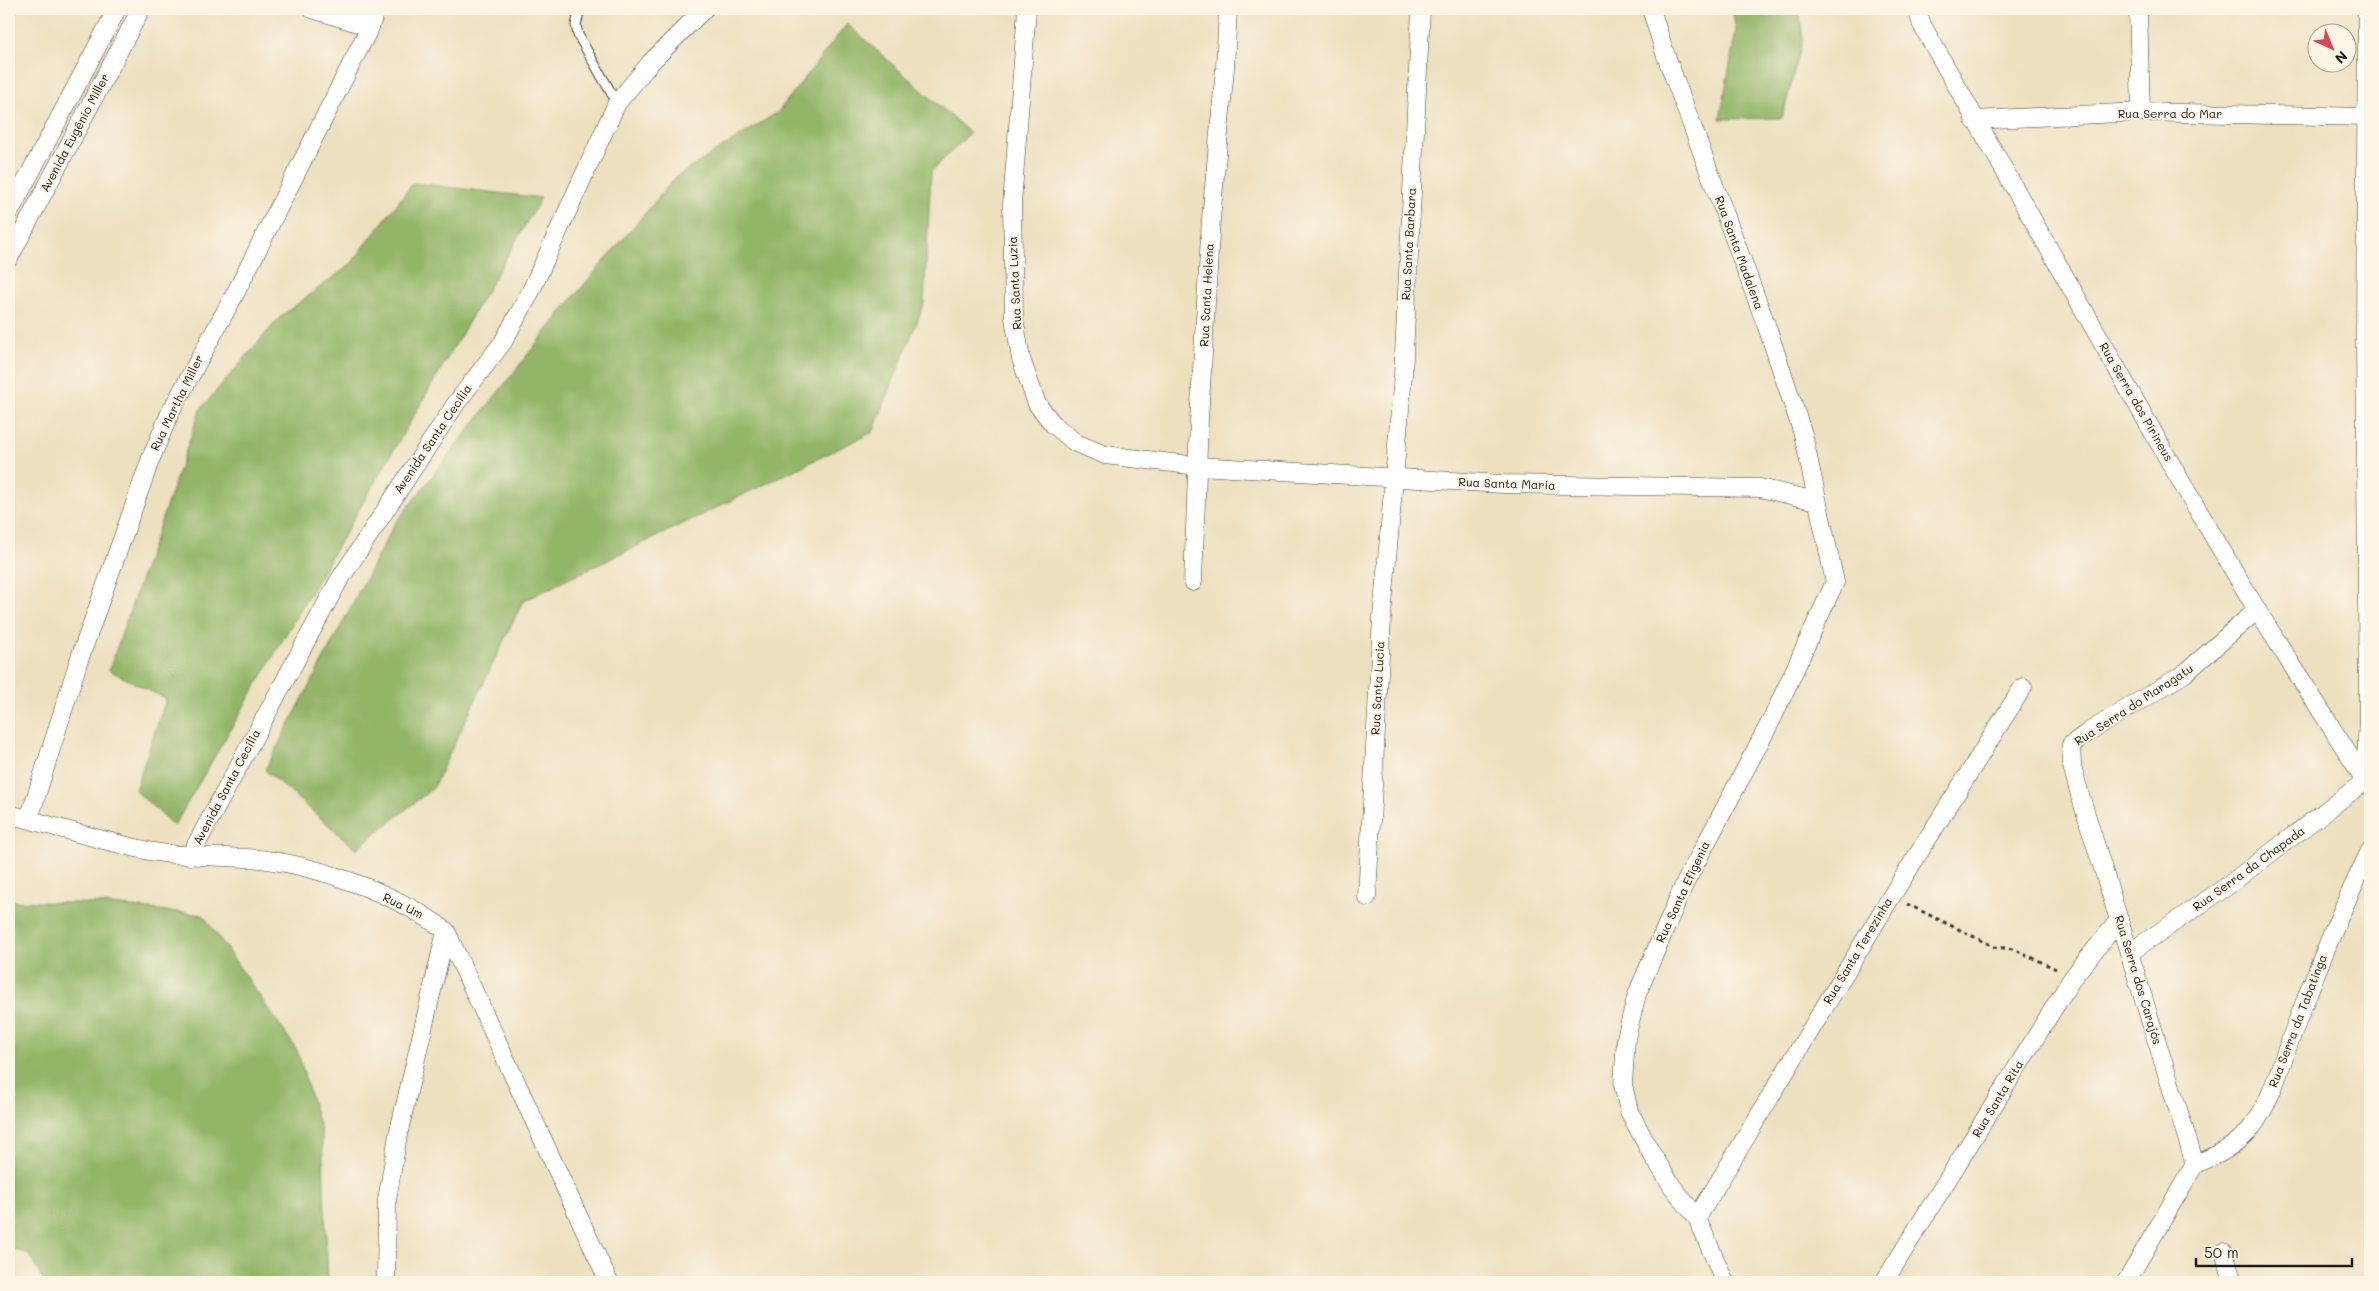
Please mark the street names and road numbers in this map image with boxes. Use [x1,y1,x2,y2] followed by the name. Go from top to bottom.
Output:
[36,71,112,195] street label: Avenida Eugênio Miller
[2118,105,2222,121] street label: Rua Serra do Mar
[1397,187,1419,301] street label: Rua Santa Barbara
[1712,194,1768,312] street label: Rua Santa Madalena
[1004,236,1024,330] street label: Rua Santa Luzia
[1195,243,1217,347] street label: Rua Santa Helena
[2096,339,2178,464] street label: Rua Serra dos Pirineus
[146,352,206,453] street label: Rua Martha Miller
[390,381,475,496] street label: Avenida Santa Cecília
[1458,473,1556,493] street label: Rua Santa Maria
[1367,641,1387,735] street label: Rua Santa Lucia
[2071,660,2196,749] street label: Rua Serra do Maragatu
[189,726,263,847] street label: Avenida Santa Cecília
[2189,822,2308,914] street label: Rua Serra da Chapada
[1652,838,1713,945] street label: Rua Santa Efigenia
[381,888,426,922] street label: Rua Um
[1819,894,1895,1007] street label: Rua Santa Terezinha
[2112,913,2166,1046] street label: Rua Serra dos Carajós
[2264,952,2330,1090] street label: Rua Serra da Tabatinga
[1968,1057,2026,1140] street label: Rua Santa Rita

